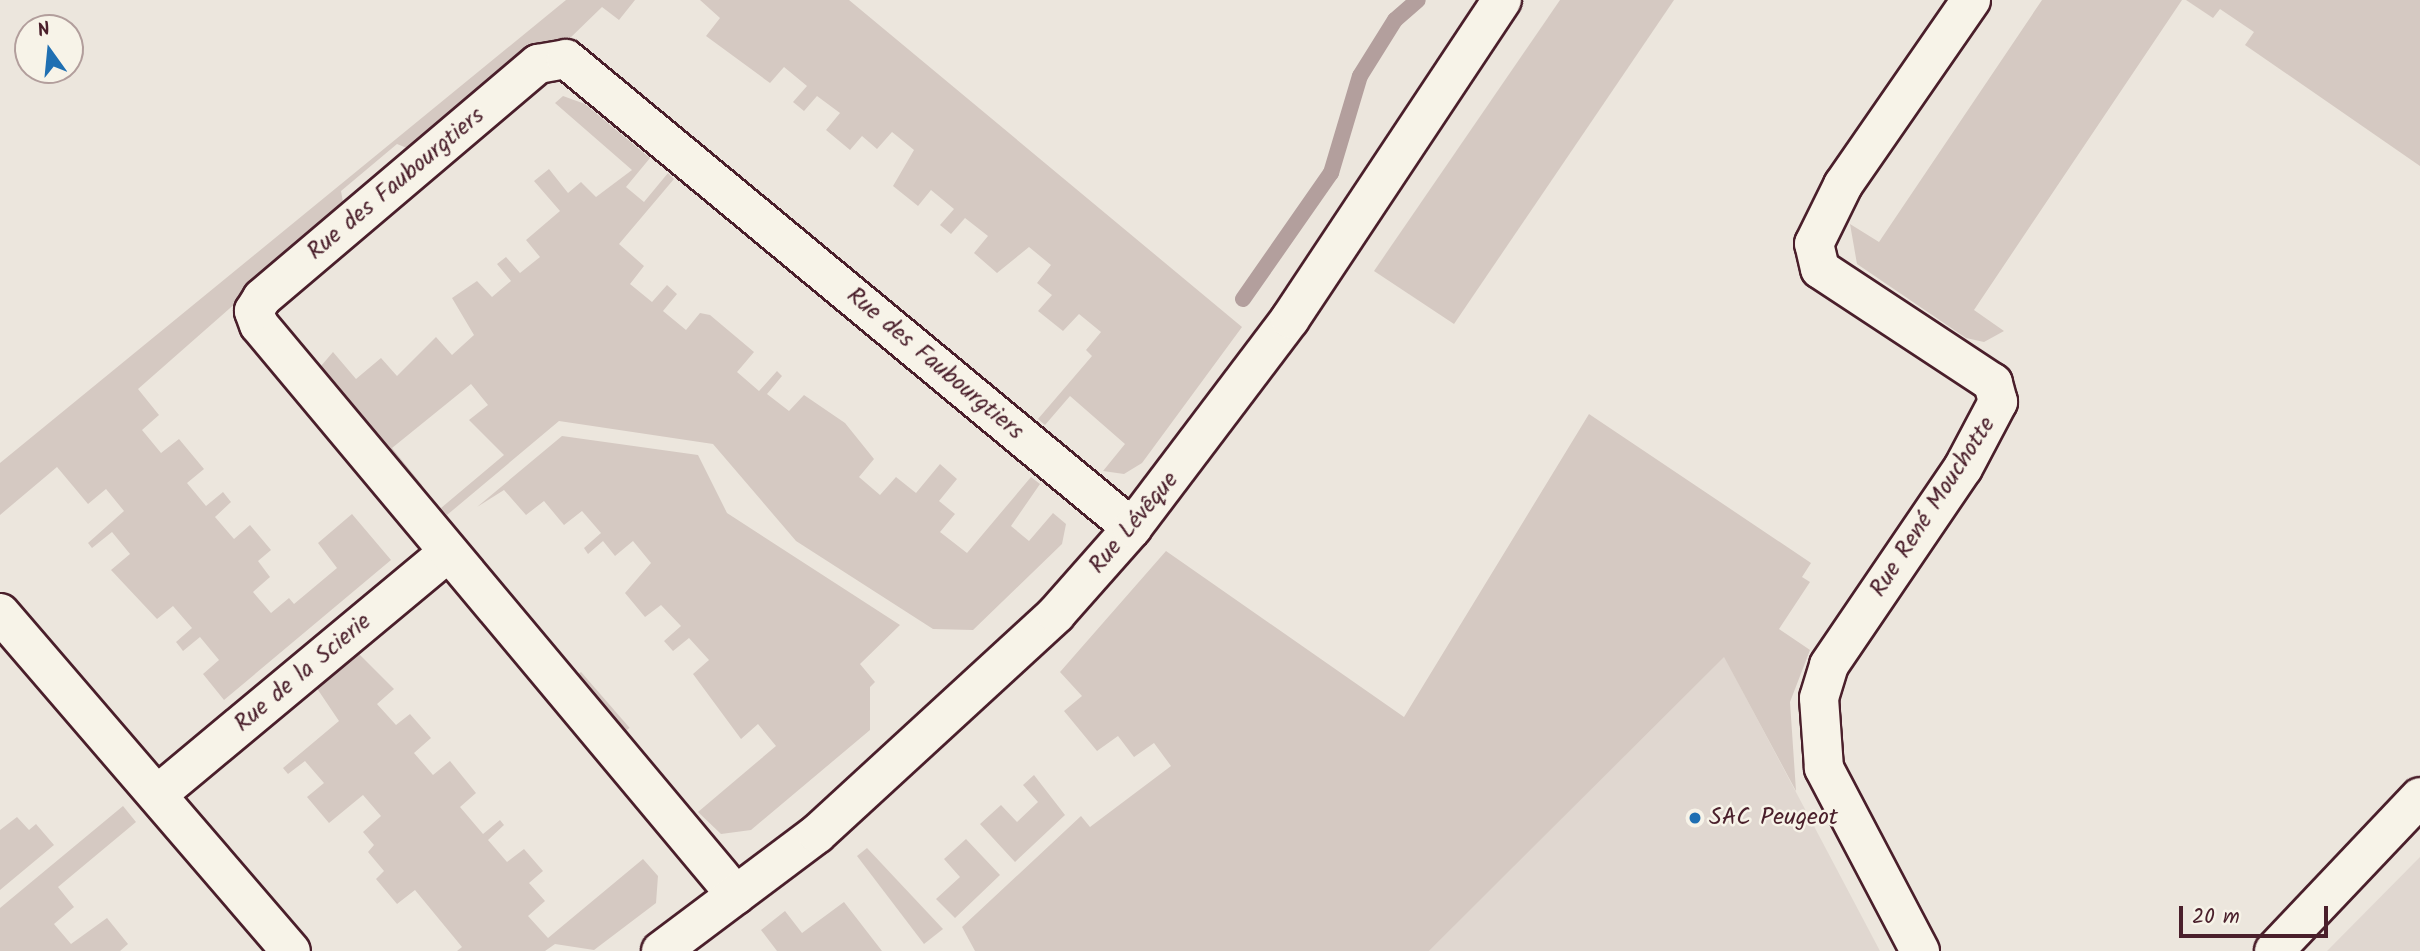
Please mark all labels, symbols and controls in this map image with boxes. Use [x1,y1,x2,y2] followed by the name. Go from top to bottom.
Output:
[14,14,84,84] north arrow
[34,15,54,47] text: N
[302,102,490,266] street label: Rue des Faubourgtiers
[841,282,1029,446] street label: Rue des Faubourgtiers
[1864,412,2002,602] street label: Rue René Mouchotte
[1083,466,1185,580] street label: Rue Lévêque
[229,607,377,739] street label: Rue de la Scierie
[1709,804,1838,832] place label: SAC Peugeot
[1687,810,1703,826] marker: SAC Peugeot
[2182,892,2331,936] scale bar
[2192,901,2240,934] text: 20 m

